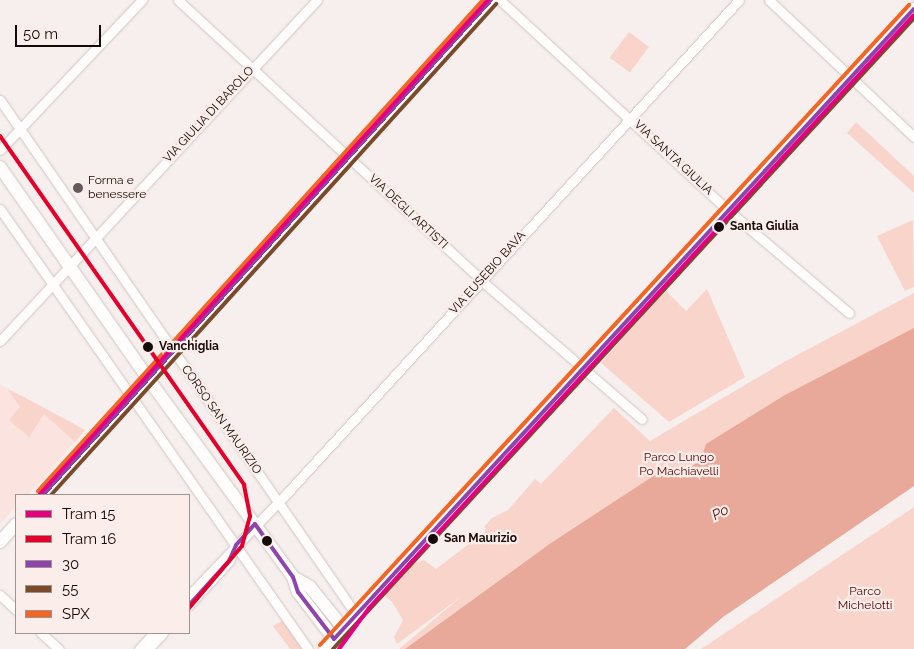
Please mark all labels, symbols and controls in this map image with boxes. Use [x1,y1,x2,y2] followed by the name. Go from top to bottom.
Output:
[18,15,104,47] scale bar
[23,25,58,43] text: 50 m
[160,64,258,166] street label: VIA GIULIA DI BAROLO
[630,118,716,198] street label: VIA SANTA GIULIA
[365,171,451,253] street label: VIA DEGLI ARTISTI
[88,174,146,202] place label: Forma e benessere
[72,182,84,194] marker: Forma e benessere
[712,220,726,234] marker: Santa Giulia
[730,220,799,234] place label: Santa Giulia
[447,228,529,318] street label: VIA EUSEBIO BAVA
[141,340,155,354] marker: Vanchiglia
[159,340,219,354] place label: Vanchiglia
[178,363,264,477] street label: CORSO SAN MAURIZIO
[639,451,719,479] park label: Parco Lungo Po Machiavelli
[15,494,190,634] legend
[709,501,731,523] water label: Po
[62,505,115,523] text: Tram 15
[62,530,116,548] text: Tram 16
[426,532,440,546] marker: San Maurizio
[444,532,517,546] place label: San Maurizio
[262,536,272,546] unlabelled marker
[62,555,79,573] text: 30
[62,580,78,598] text: 55
[838,585,892,613] park label: Parco Michelotti
[62,605,90,623] text: SPX

